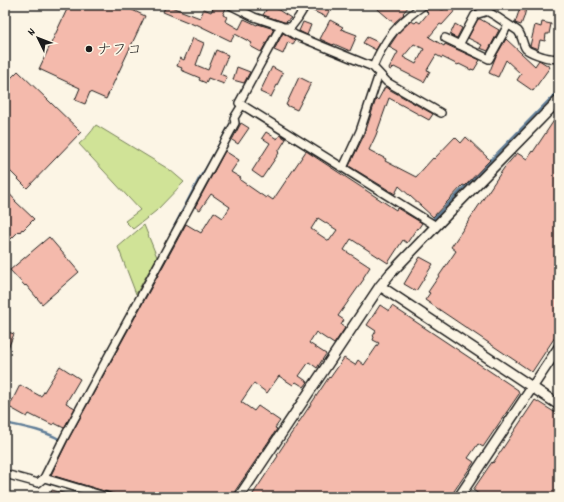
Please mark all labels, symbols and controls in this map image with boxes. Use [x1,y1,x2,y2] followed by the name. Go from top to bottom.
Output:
[18,18,58,58] north arrow
[24,25,40,40] text: N
[97,40,142,62] place label: ナフコ
[84,44,94,54] marker: ナフコ

